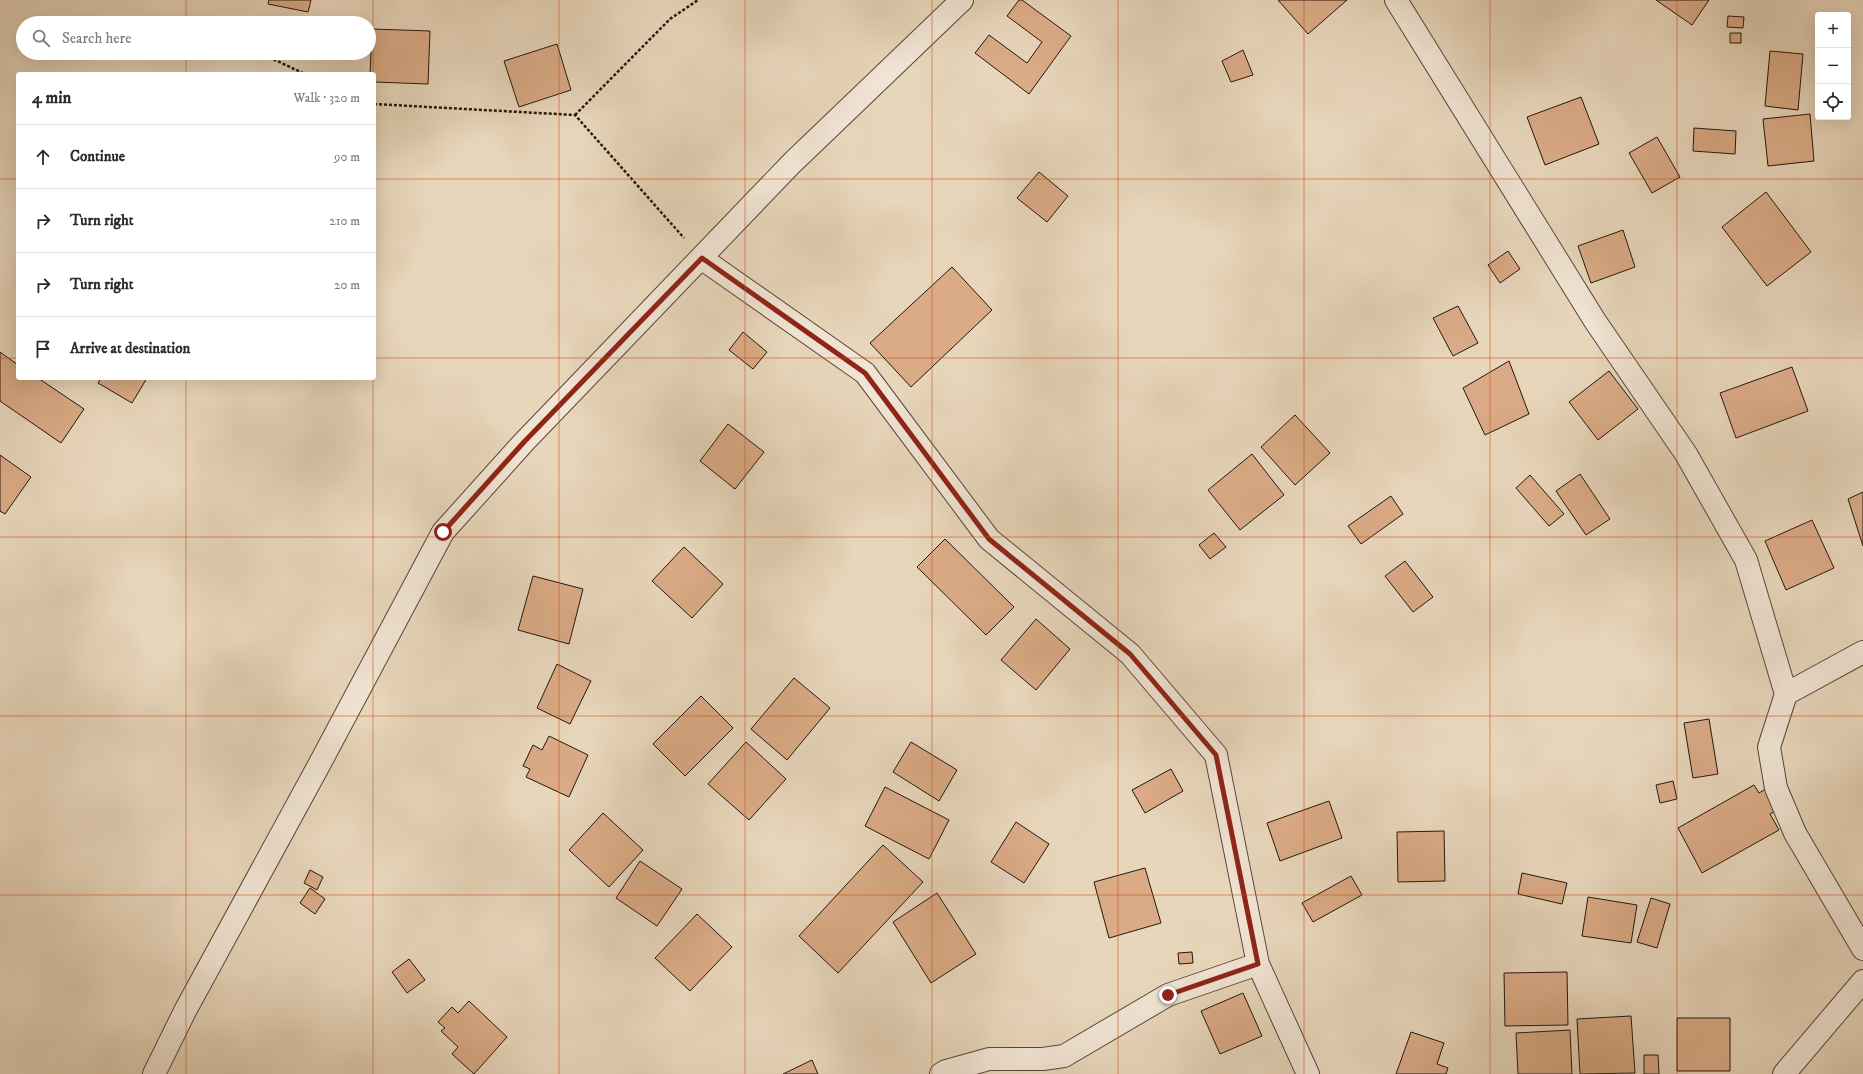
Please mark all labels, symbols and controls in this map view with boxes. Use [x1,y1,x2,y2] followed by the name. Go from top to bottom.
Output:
[1815,12,1851,120] map controls
[1815,12,1851,48] button: +
[16,16,376,60] search box
[30,27,52,49] icon: search
[62,29,131,48] text: Search here
[1815,48,1851,84] button: −
[1815,84,1851,120] button: locate
[32,87,71,109] text: 4 min
[294,90,360,106] text: Walk · 320 m
[32,146,54,168] icon: ahead
[70,147,125,166] text: Continue
[334,149,360,165] text: 90 m
[32,210,54,232] icon: right
[70,211,133,230] text: Turn right
[329,213,360,229] text: 210 m
[32,274,54,296] icon: right
[70,275,133,294] text: Turn right
[334,277,360,293] text: 20 m
[32,338,54,360] icon: arrive
[70,339,190,358] text: Arrive at destination
[434,523,452,541] route start
[1159,986,1177,1004] route end

